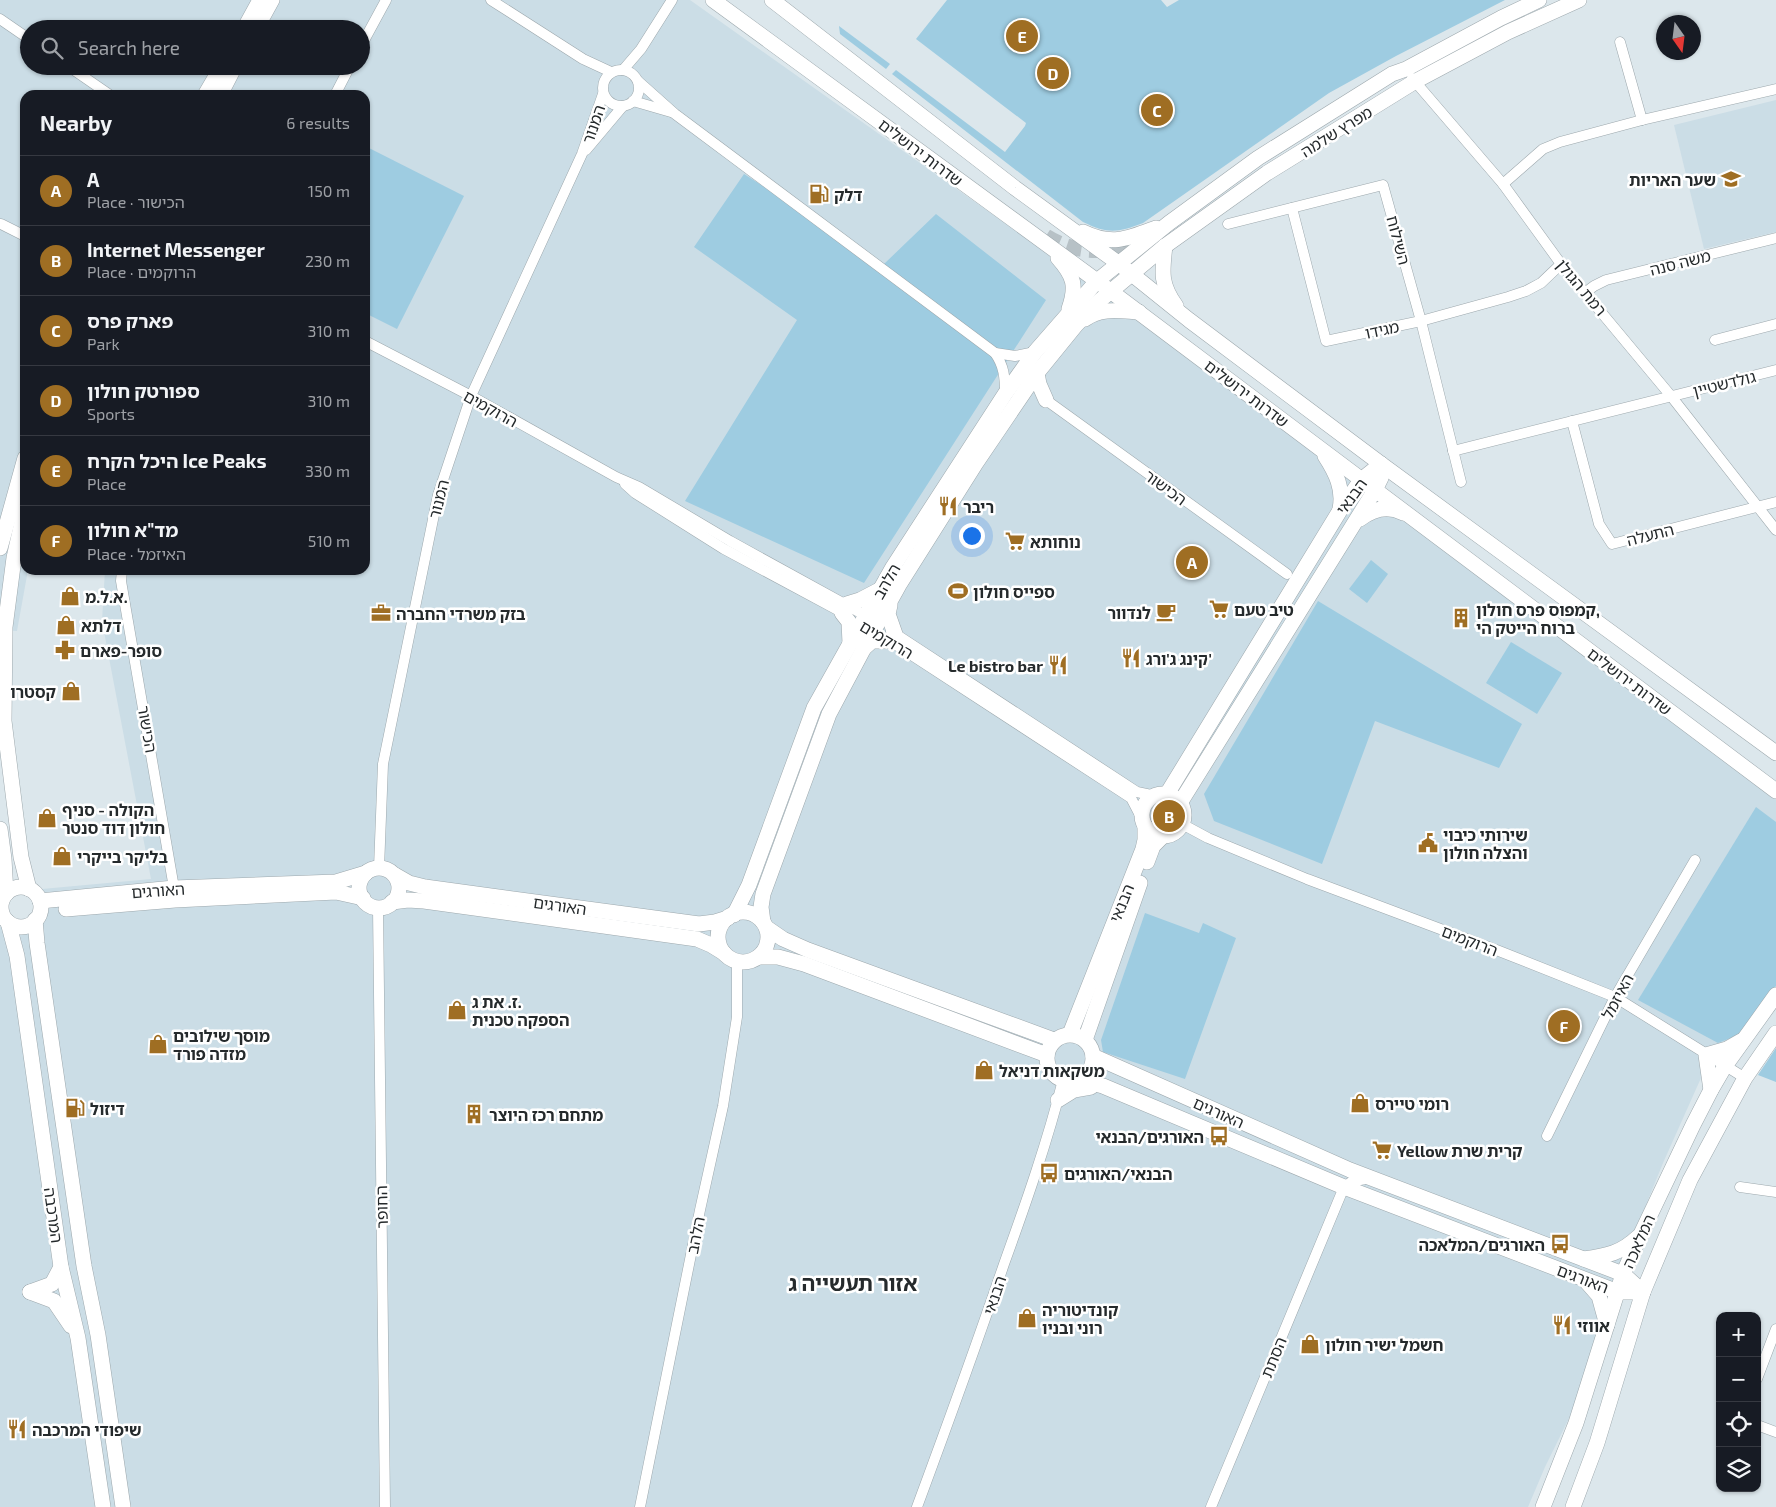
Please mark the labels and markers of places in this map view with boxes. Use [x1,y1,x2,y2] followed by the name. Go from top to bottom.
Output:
[1006,17,1038,55] pin: E
[1037,54,1069,92] pin: D
[1141,91,1173,129] pin: C
[1720,168,1742,190] school or university icon: שער האריות
[1629,170,1716,189] place label: שער האריות
[808,183,830,205] fuel station icon: דלק
[834,185,863,204] place label: דלק
[937,495,959,517] restaurant icon: ריבר
[963,497,994,516] place label: ריבר
[1004,530,1026,552] supermarket icon: נוחותא
[1030,532,1081,551] place label: נוחותא
[1176,543,1208,581] pin: A
[947,580,969,602] sports icon: ספייס חולון
[973,582,1055,601] place label: ספייס חולון
[59,585,81,607] shop icon: א.ל.מ.
[85,587,128,606] place label: א.ל.מ.
[1208,598,1230,620] supermarket icon: טיב טעם
[1234,600,1294,619] place label: טיב טעם
[1476,600,1600,637] place label: קמפוס פרס חולון, ברוח הייטק הי
[1155,601,1177,623] cafe icon: לנדוור
[370,602,392,624] office icon: בזק משרדי החברה
[1107,603,1151,622] place label: לנדוור
[396,604,526,623] place label: בזק משרדי החברה
[1450,607,1472,629] building icon: קמפוס פרס חולון, ברוח הייטק הי
[55,614,77,636] shop icon: דלתא
[81,616,121,635] place label: דלתא
[54,639,76,661] pharmacy icon: סופר-פארם
[80,641,162,660] place label: סופר-פארם
[1120,647,1142,669] restaurant icon: קינג ג'ורג'
[1146,649,1212,668] place label: קינג ג'ורג'
[1047,654,1069,676] restaurant icon: Le bistro bar
[948,656,1043,675] place label: Le bistro bar
[60,680,82,702] shop icon: קסטרו
[10,682,57,701] place label: קסטרו
[1153,797,1185,835] pin: B
[62,800,165,837] place label: הקולה - סניף חולון דוד סנטר
[36,807,58,829] shop icon: הקולה - סניף חולון דוד סנטר
[1443,825,1528,862] place label: שירותי כיבוי והצלה חולון
[1417,832,1439,854] public building icon: שירותי כיבוי והצלה חולון
[51,845,73,867] shop icon: בליקר בייקרי
[77,847,168,866] place label: בליקר בייקרי
[472,992,570,1029] place label: ז. את ג. הספקה טכנית
[446,999,468,1021] shop icon: ז. את ג. הספקה טכנית
[1548,1007,1580,1045] pin: F
[173,1026,270,1063] place label: מוסך שילובים מזדה פורד
[147,1033,169,1055] shop icon: מוסך שילובים מזדה פורד
[973,1059,995,1081] shop icon: משקאות דניאל
[999,1061,1105,1080] place label: משקאות דניאל
[1349,1092,1371,1114] shop icon: רומי טיירס
[1375,1094,1449,1113] place label: רומי טיירס
[64,1097,86,1119] fuel station icon: דיזול
[90,1099,125,1118] place label: דיזול
[463,1103,485,1125] building icon: מתחם רכז היוצר
[489,1105,603,1124] place label: מתחם רכז היוצר
[1208,1125,1230,1147] bus stop icon: האורגים/הבנאי
[1096,1127,1204,1146] place label: האורגים/הבנאי
[1371,1139,1393,1161] supermarket icon: Yellow קרית שרת
[1397,1141,1523,1160] place label: Yellow קרית שרת
[1038,1162,1060,1184] bus stop icon: הבנאי/האורגים
[1064,1164,1172,1183] place label: הבנאי/האורגים
[1549,1233,1571,1255] bus stop icon: האורגים/המלאכה
[1419,1235,1545,1254] place label: האורגים/המלאכה
[1042,1300,1119,1337] place label: קונדיטוריה רוני ובניו
[1016,1307,1038,1329] shop icon: קונדיטוריה רוני ובניו
[1551,1314,1573,1336] restaurant icon: אווזי
[1577,1316,1610,1335] place label: אווזי
[1299,1333,1321,1355] shop icon: חשמל ישיר חולון
[1325,1335,1444,1354] place label: חשמל ישיר חולון
[6,1418,28,1440] restaurant icon: שיפודי המרכבה
[32,1420,142,1439] place label: שיפודי המרכבה

